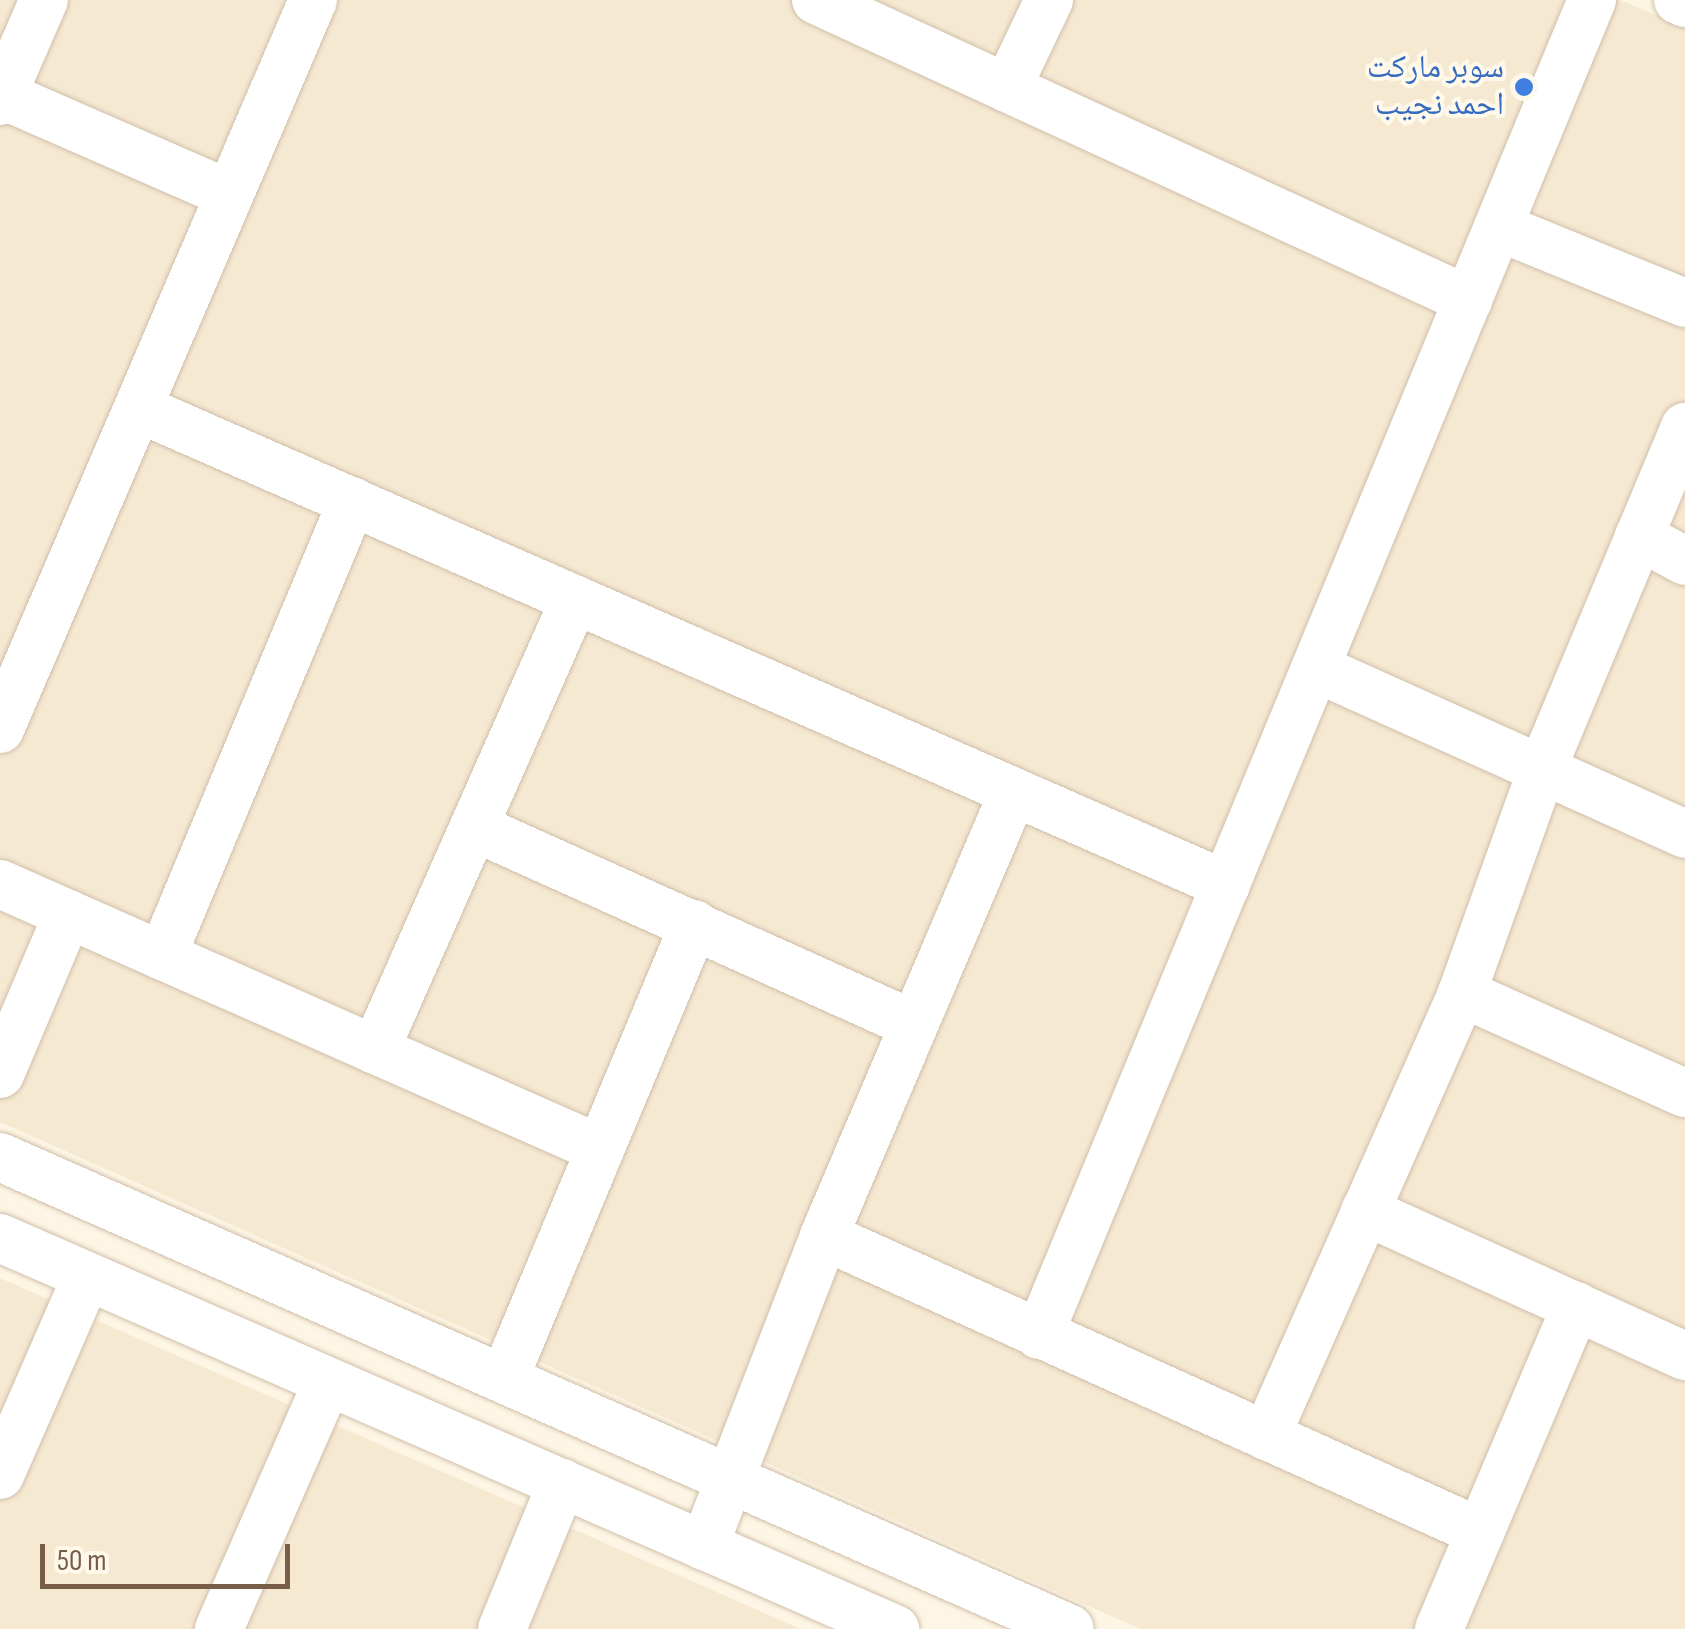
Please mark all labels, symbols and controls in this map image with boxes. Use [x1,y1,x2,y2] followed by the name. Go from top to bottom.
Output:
[1367,50,1504,125] place label: سوبر ماركت احمد نجيب
[1513,76,1535,98] marker: سوبر ماركت احمد نجيب
[45,1524,295,1586] scale bar
[57,1543,106,1579] text: 50 m

